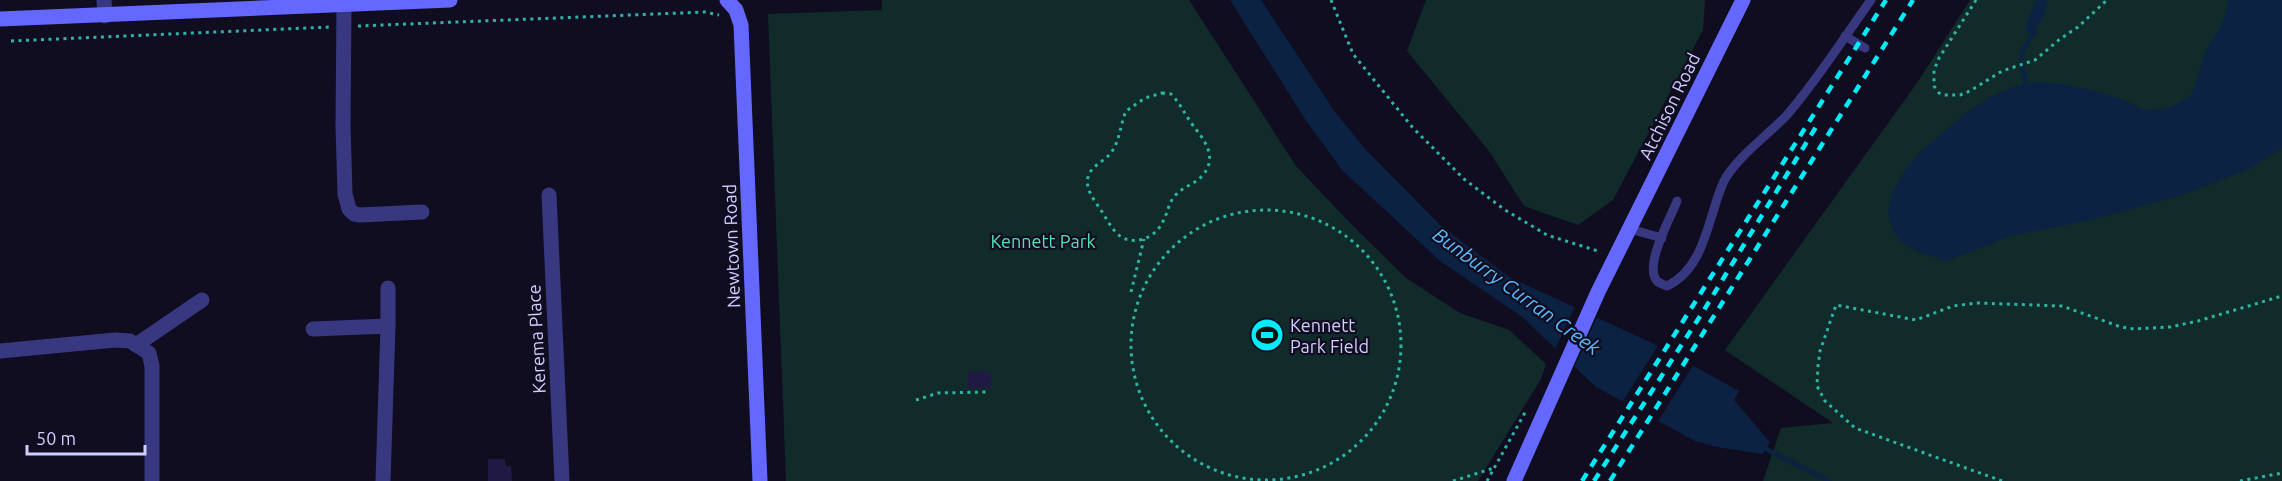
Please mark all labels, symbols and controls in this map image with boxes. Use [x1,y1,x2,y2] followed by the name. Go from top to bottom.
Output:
[1635,49,1703,163] street label: Atchison Road
[719,184,743,308] street label: Newtown Road
[1429,223,1606,360] water label: Bunburry Curran Creek
[990,231,1096,251] park label: Kennett Park
[523,284,549,394] street label: Kerema Place
[1290,315,1369,356] place label: Kennett Park Field
[1249,317,1285,353] sports icon: Kennett Park Field
[27,418,146,456] scale bar
[36,428,76,448] text: 50 m

